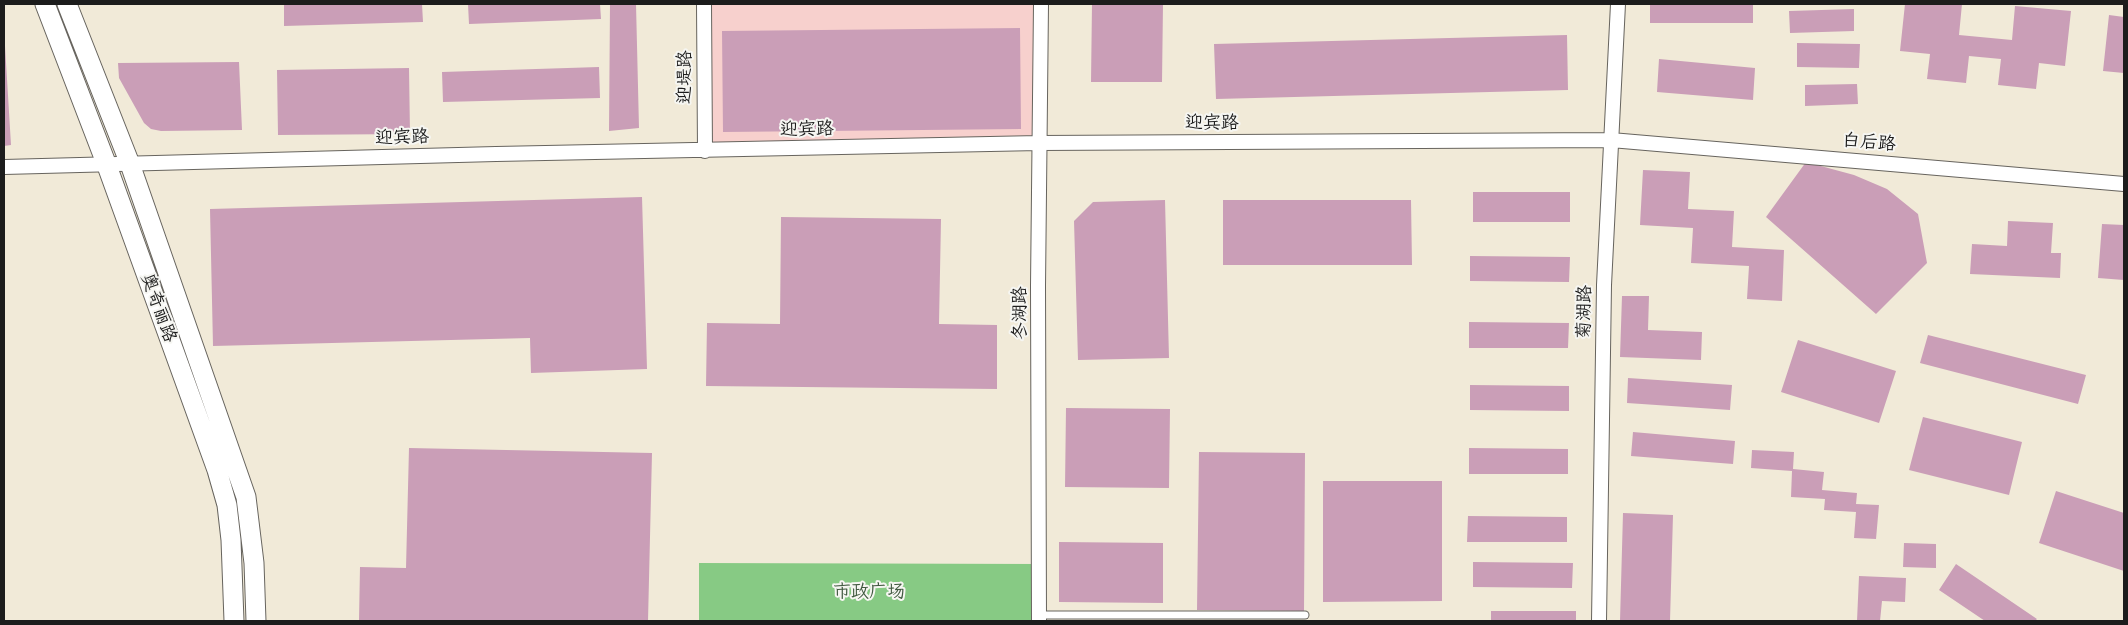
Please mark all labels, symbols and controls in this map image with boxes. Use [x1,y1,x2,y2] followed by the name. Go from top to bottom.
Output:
[674,50,696,104] street label: 迎堤路
[1185,112,1239,134] street label: 迎宾路
[780,119,834,141] street label: 迎宾路
[375,126,429,150] street label: 迎宾路
[1841,130,1897,156] street label: 白后路
[136,270,180,346] street label: 奥奇丽路
[1574,285,1596,339] street label: 菊湖路
[1009,286,1031,340] street label: 冬湖路
[833,581,905,603] park label: 市政广场

